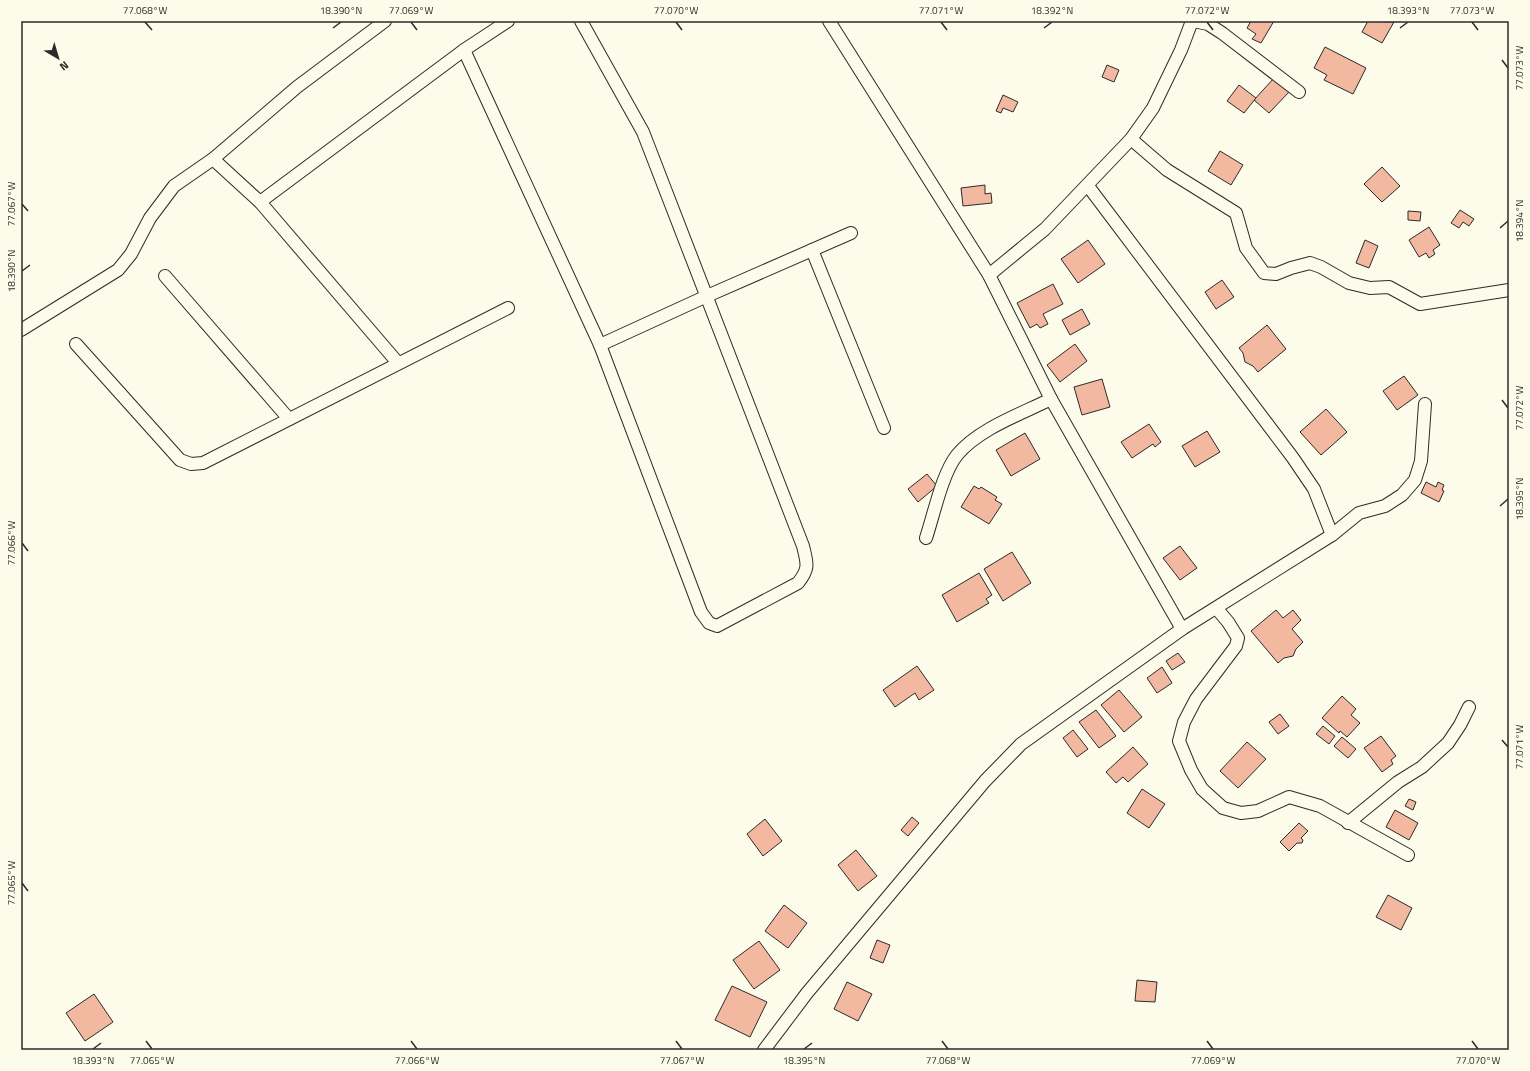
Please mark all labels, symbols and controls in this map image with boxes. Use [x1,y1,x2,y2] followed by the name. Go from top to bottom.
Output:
[123,3,167,18] text: 77.068°W
[320,3,362,18] text: 18.390°N
[389,3,433,18] text: 77.069°W
[654,3,698,18] text: 77.070°W
[919,3,963,18] text: 77.071°W
[1031,3,1073,18] text: 18.392°N
[1185,3,1229,18] text: 77.072°W
[1387,3,1429,18] text: 18.393°N
[1450,3,1494,18] text: 77.073°W
[38,38,78,78] north arrow
[1512,46,1527,90] text: 77.073°W
[56,57,72,75] text: N
[4,182,19,226] text: 77.067°W
[1512,200,1527,242] text: 18.394°N
[4,250,19,292] text: 18.390°N
[1512,386,1527,430] text: 77.072°W
[1512,478,1527,520] text: 18.395°N
[4,521,19,565] text: 77.066°W
[1512,725,1527,769] text: 77.071°W
[4,861,19,905] text: 77.065°W
[72,1053,114,1068] text: 18.393°N
[130,1053,174,1068] text: 77.065°W
[395,1053,439,1068] text: 77.066°W
[660,1053,704,1068] text: 77.067°W
[783,1053,825,1068] text: 18.395°N
[926,1053,970,1068] text: 77.068°W
[1191,1053,1235,1068] text: 77.069°W
[1456,1053,1500,1068] text: 77.070°W

